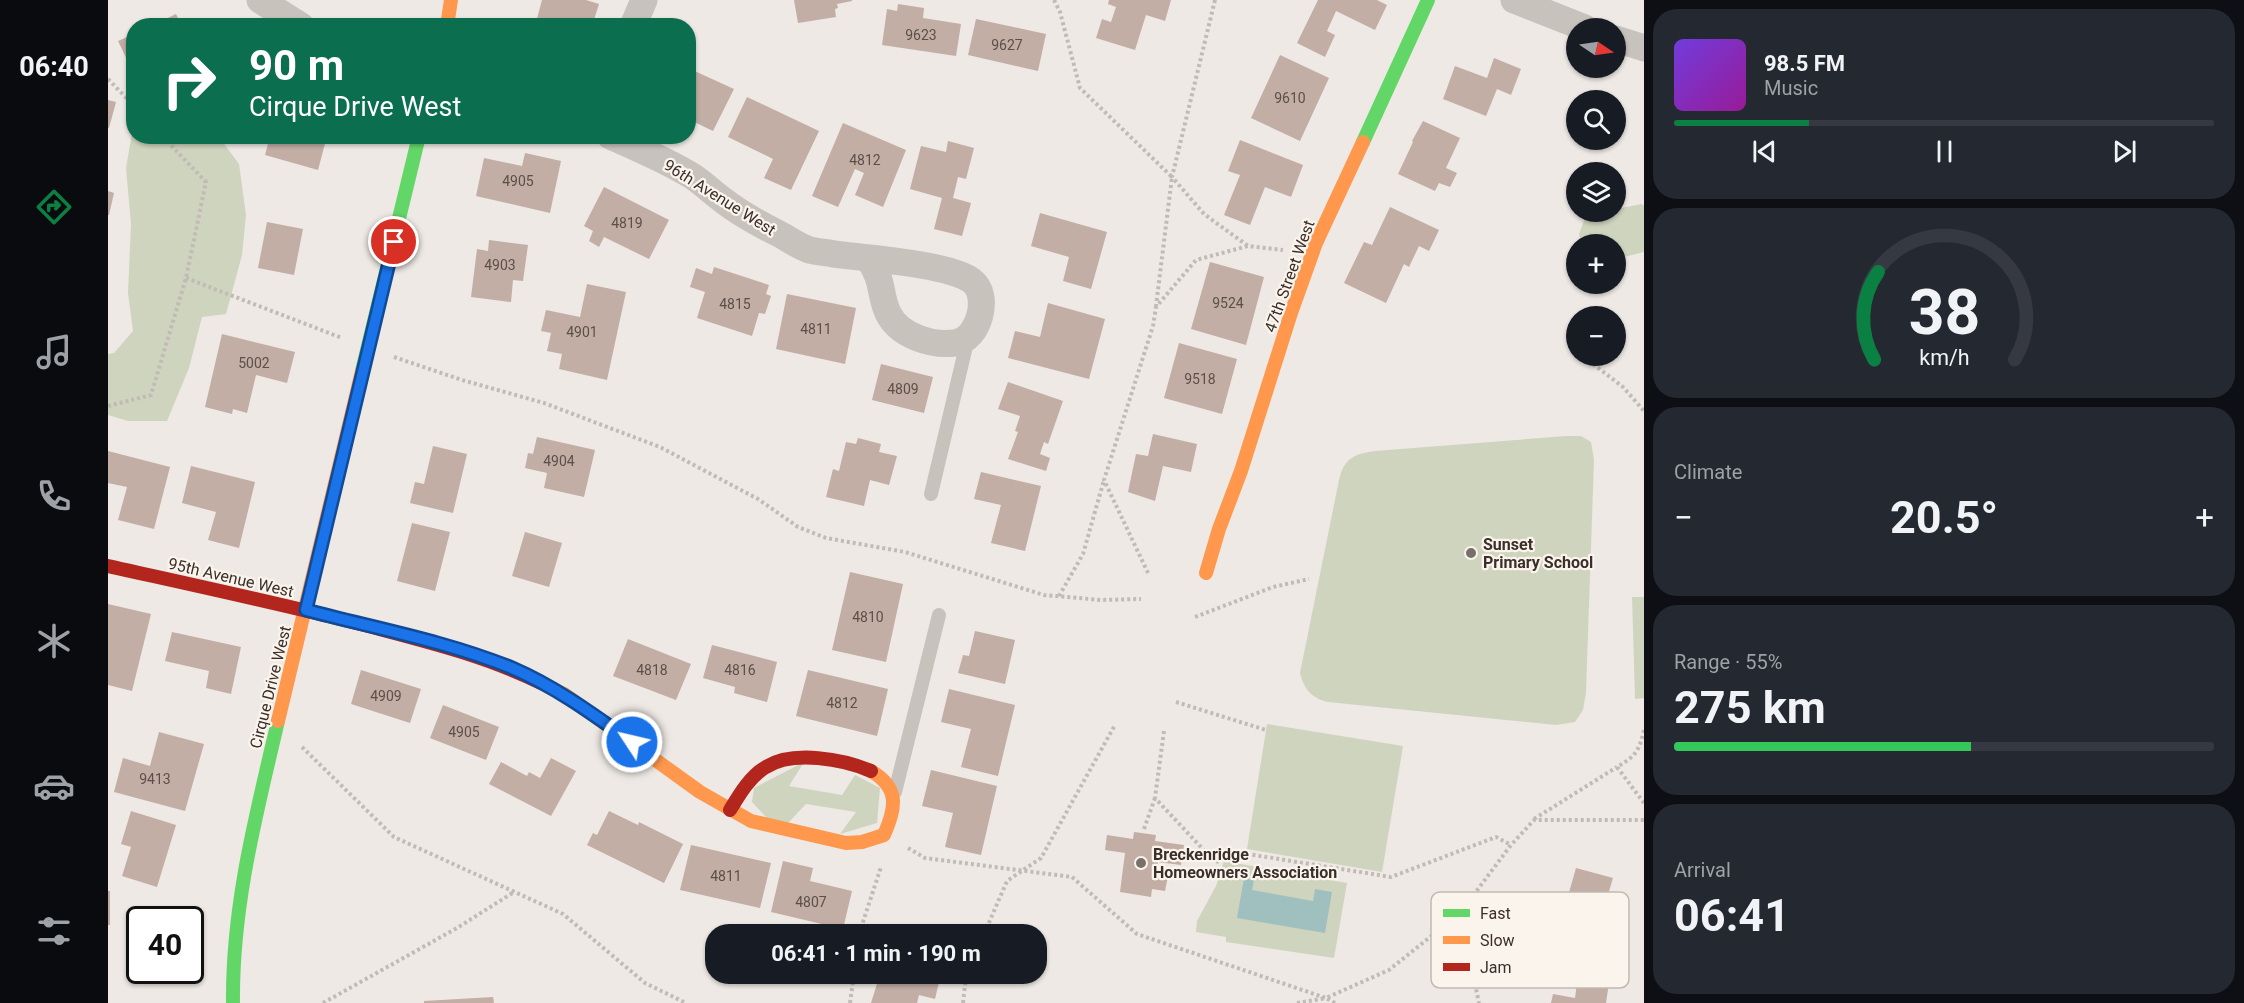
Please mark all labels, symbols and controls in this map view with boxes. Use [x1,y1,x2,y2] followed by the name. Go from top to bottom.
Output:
[1566,18,1626,78] north arrow
[1566,18,1626,366] map controls
[905,27,937,43] house number: 9623
[991,37,1023,53] house number: 9627
[249,41,344,90] text: 90 m
[150,42,228,120] icon: right
[19,51,89,83] text: 06:40
[1764,51,1845,76] text: 98.5 FM
[1764,76,1818,100] text: Music
[1274,90,1306,106] house number: 9610
[1566,90,1626,150] button: search
[249,91,461,123] text: Cirque Drive West
[1748,135,1781,168] icon: previous
[1928,135,1961,168] icon: pause
[2108,135,2141,168] icon: next
[849,152,881,168] house number: 4812
[660,155,779,239] street label: 96th Avenue West
[1566,162,1626,222] button: layers
[502,173,534,189] house number: 4905
[33,186,75,228] icon: directions
[611,215,643,231] house number: 4819
[368,216,419,267] pin
[1260,217,1319,335] street label: 47th Street West
[377,225,410,258] icon: arrive
[1566,234,1626,294] button: +
[484,257,516,273] house number: 4903
[1908,276,1980,349] text: 38
[1212,295,1244,311] house number: 9524
[719,296,751,312] house number: 4815
[1566,306,1626,366] button: −
[800,321,832,337] house number: 4811
[566,324,598,340] house number: 4901
[33,331,75,373] icon: music
[1919,345,1969,370] text: km/h
[238,355,270,371] house number: 5002
[1184,371,1216,387] house number: 9518
[887,381,919,397] house number: 4809
[543,453,575,469] house number: 4904
[1674,460,1742,484] text: Climate
[33,475,75,517] icon: phone
[1890,491,1998,544] text: 20.5°
[1674,498,1693,537] text: −
[2195,498,2214,537] text: +
[1483,535,1593,572] place label: Sunset Primary School
[1464,546,1478,560] marker: Sunset Primary School
[166,554,295,601] street label: 95th Avenue West
[852,609,884,625] house number: 4810
[33,620,75,662] icon: climate
[246,624,295,750] street label: Cirque Drive West
[1674,650,1782,674] text: Range · 55%
[636,662,668,678] house number: 4818
[724,662,756,678] house number: 4816
[1674,681,1826,734] text: 275 km
[370,688,402,704] house number: 4909
[826,695,858,711] house number: 4812
[600,710,664,774] position arrow
[448,724,480,740] house number: 4905
[33,765,75,807] icon: car
[139,771,171,787] house number: 9413
[1153,845,1337,882] place label: Breckenridge Homeowners Association
[1134,856,1148,870] marker: Breckenridge Homeowners Association
[1674,858,1731,882] text: Arrival
[710,868,742,884] house number: 4811
[1674,889,1790,942] text: 06:41
[1431,892,1629,988] legend
[795,894,827,910] house number: 4807
[1480,904,1511,923] text: Fast
[126,906,204,984] speed limit sign: 40
[33,910,75,952] icon: filters
[1480,931,1515,950] text: Slow
[771,941,981,966] text: 06:41 · 1 min · 190 m
[1480,958,1512,977] text: Jam

